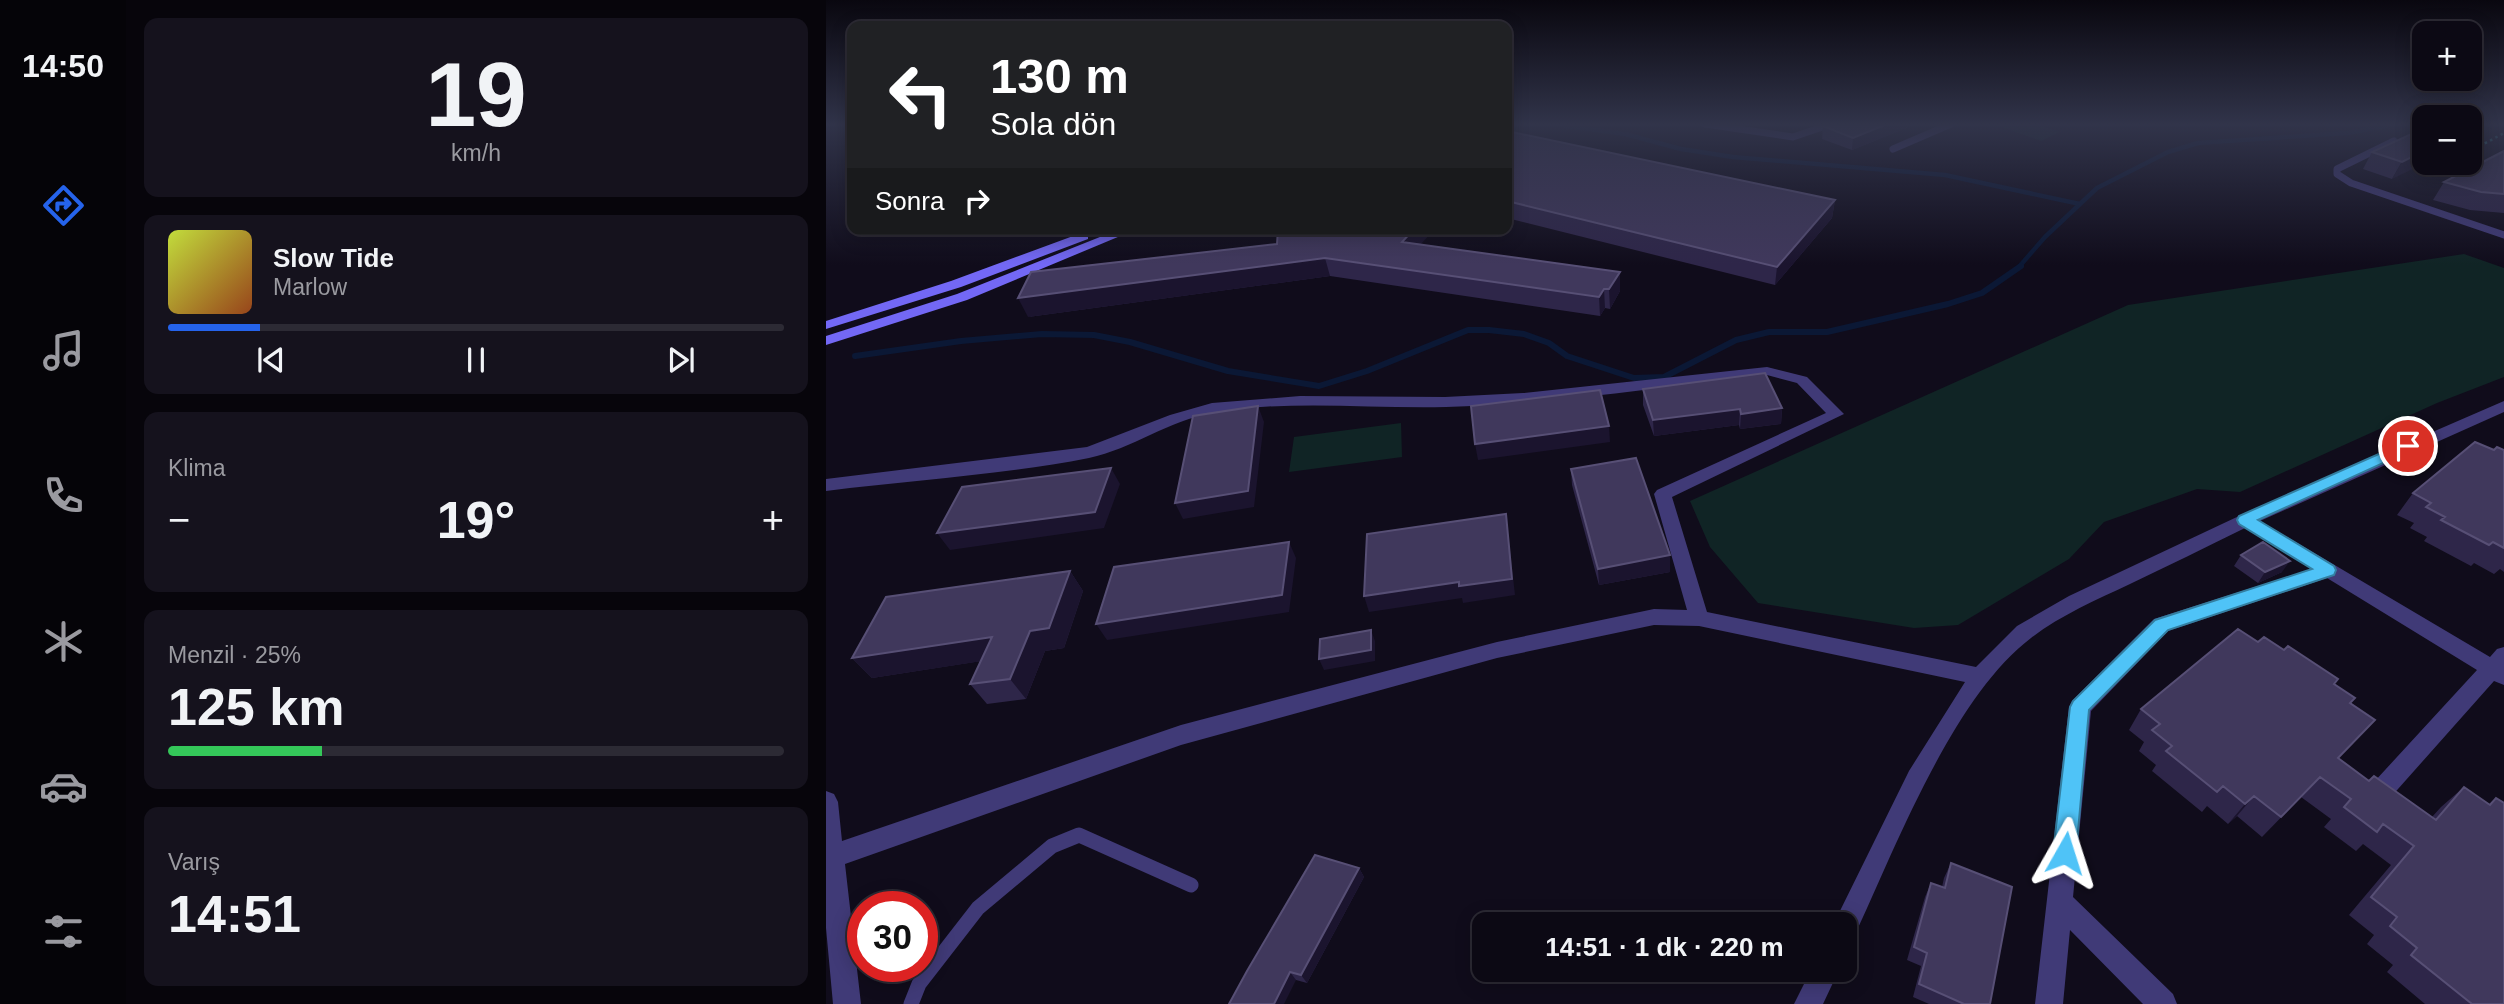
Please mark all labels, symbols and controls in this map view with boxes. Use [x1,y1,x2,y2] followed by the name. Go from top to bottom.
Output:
[2412,21,2482,175] map controls
[2412,21,2482,91] button: +
[425,44,527,145] text: 19
[22,48,104,84] text: 14:50
[875,49,966,140] icon: left
[990,49,1129,103] text: 130 m
[2412,105,2482,175] button: −
[990,106,1116,142] text: Sola dön
[451,140,501,166] text: km/h
[39,181,88,230] icon: directions
[958,182,996,220] icon: right
[875,186,944,216] text: Sonra
[273,243,394,273] text: Slow Tide
[273,274,347,300] text: Marlow
[39,326,88,375] icon: music
[252,341,290,379] icon: previous
[457,341,495,379] icon: pause
[662,341,700,379] icon: next
[2378,416,2438,476] pin
[2389,427,2427,465] icon: arrive
[168,455,226,481] text: Klima
[39,471,88,520] icon: phone
[437,491,515,549] text: 19°
[168,499,190,541] text: −
[762,499,784,541] text: +
[39,617,88,666] icon: climate
[168,642,301,668] text: Menzil · 25%
[168,678,344,736] text: 125 km
[39,762,88,811] icon: car
[2028,816,2102,890] position arrow
[168,849,220,875] text: Varış
[168,885,301,943] text: 14:51
[847,891,938,982] speed limit sign: 30
[39,907,88,956] icon: filters
[1545,932,1784,962] text: 14:51 · 1 dk · 220 m

